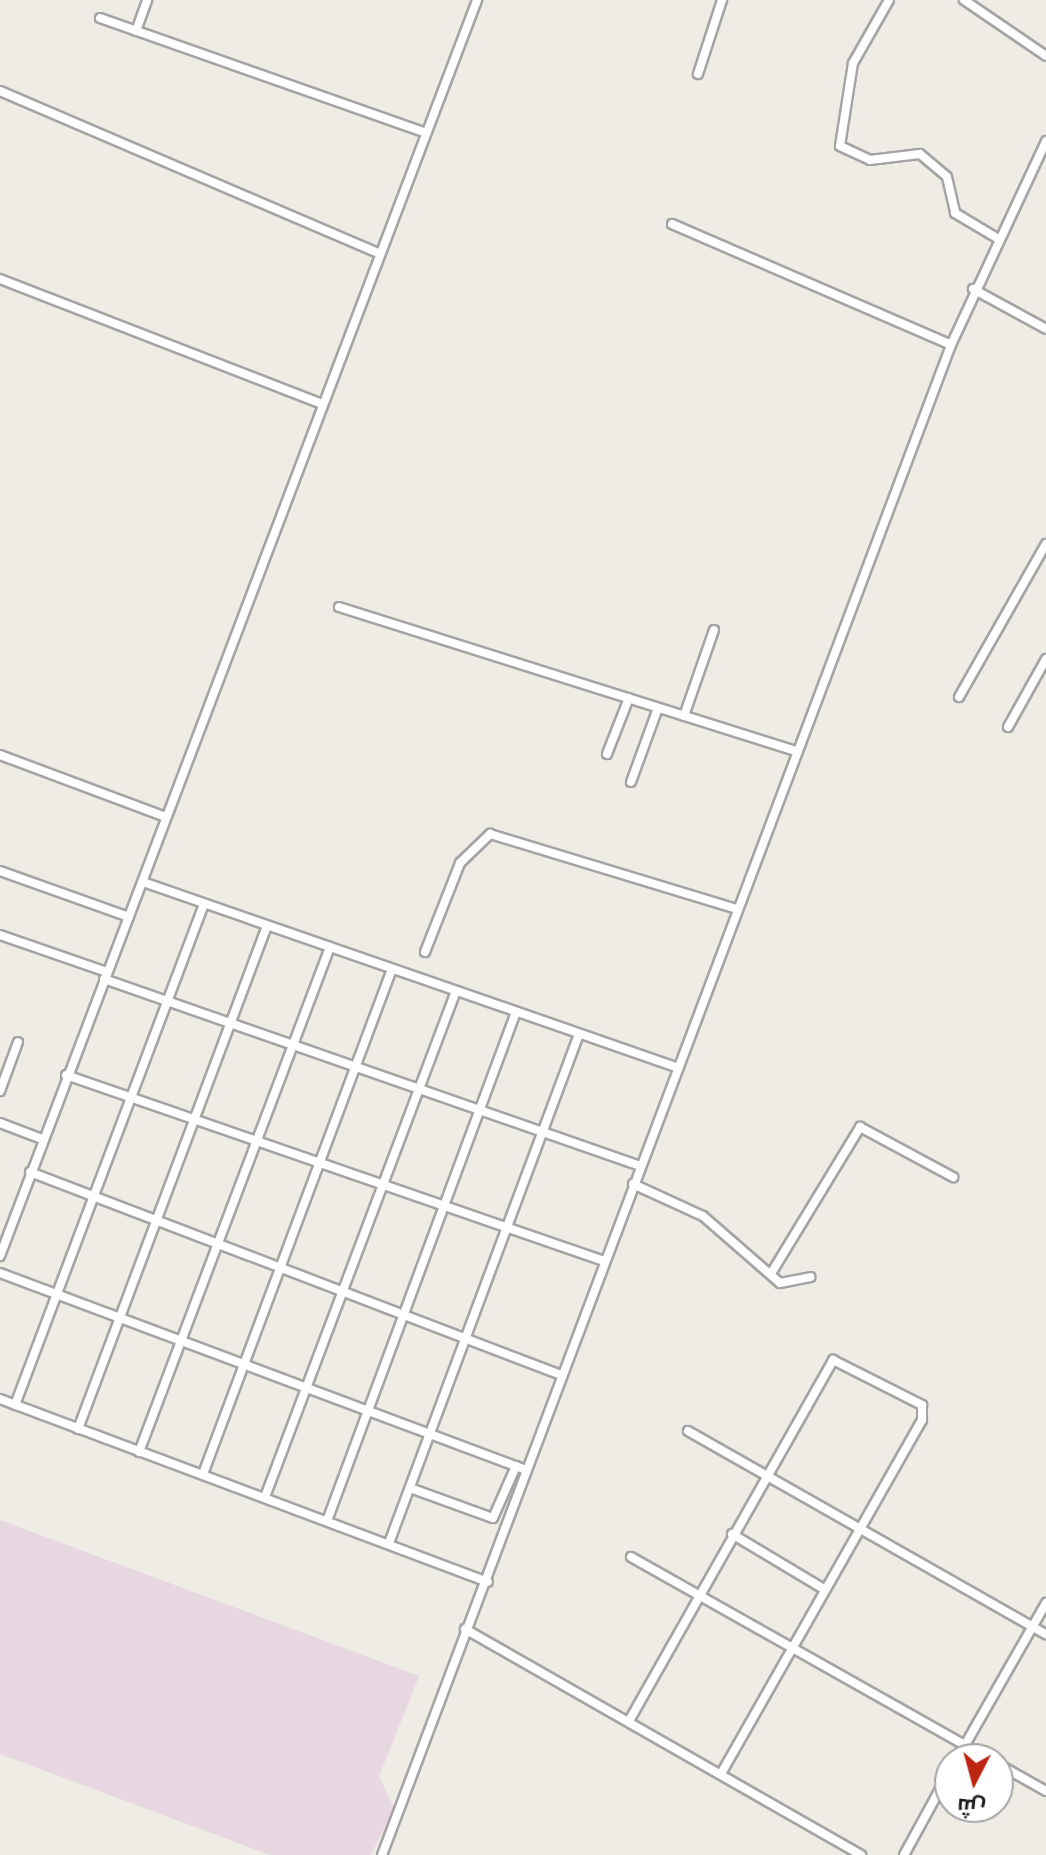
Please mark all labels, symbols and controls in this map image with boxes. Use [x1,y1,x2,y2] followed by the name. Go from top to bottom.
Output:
[934,1743,1014,1823] north arrow
[956,1790,987,1820] text: ش

